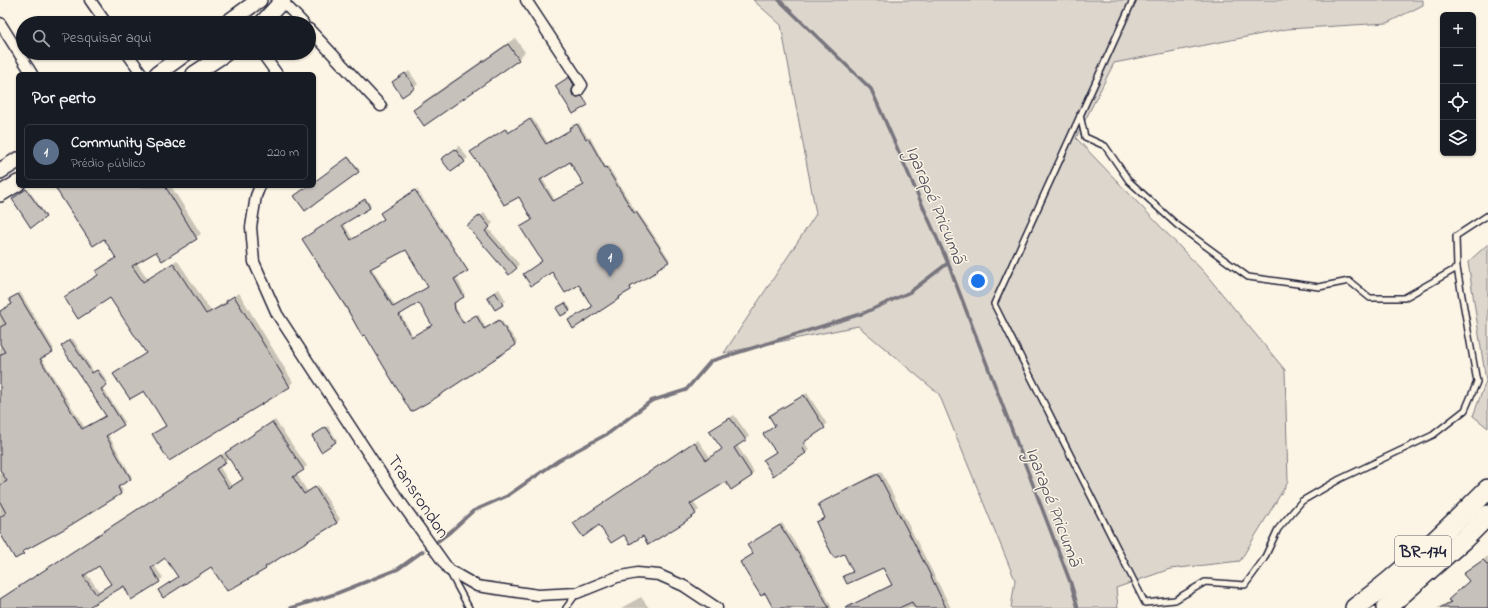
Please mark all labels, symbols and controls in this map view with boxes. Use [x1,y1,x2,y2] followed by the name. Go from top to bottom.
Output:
[1440,12,1476,156] map controls
[1440,12,1476,48] button: +
[16,16,316,60] search box
[30,27,52,49] icon: search
[62,27,151,49] text: Pesquisar aqui
[1440,48,1476,84] button: −
[1440,84,1476,120] button: locate
[32,86,96,111] text: Por perto
[1440,120,1476,156] button: layers
[71,132,185,154] text: Community Space
[897,142,973,271] water label: Igarapé Pricumã
[44,143,48,162] text: 1
[267,143,299,162] text: 220 m
[71,154,145,173] text: Prédio público
[597,244,623,277] pin: 1
[968,271,988,291] your location
[1017,443,1089,573] water label: Igarapé Pricumã
[380,450,455,544] street label: Transrondon
[1395,536,1451,566] road number: BR-174

